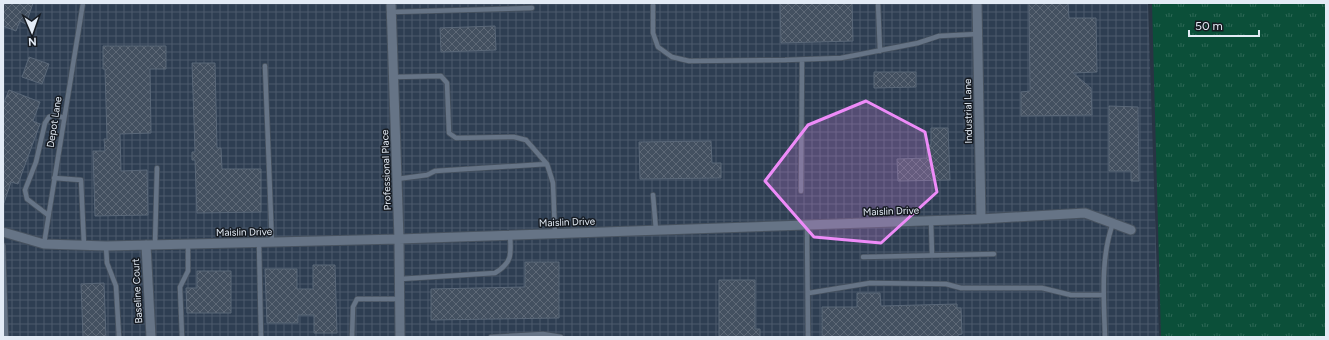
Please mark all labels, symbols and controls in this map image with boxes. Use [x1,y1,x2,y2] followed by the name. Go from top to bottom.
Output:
[12,12,52,52] north arrow
[1189,12,1259,38] scale bar
[1195,19,1223,33] text: 50 m
[28,35,37,48] text: N
[961,78,975,144] street label: Industrial Lane
[44,95,65,149] street label: Depot Lane
[378,129,394,211] street label: Professional Place
[863,204,920,218] street label: Maislin Drive
[539,215,596,229] street label: Maislin Drive
[216,225,273,239] street label: Maislin Drive
[129,258,145,324] street label: Baseline Court

